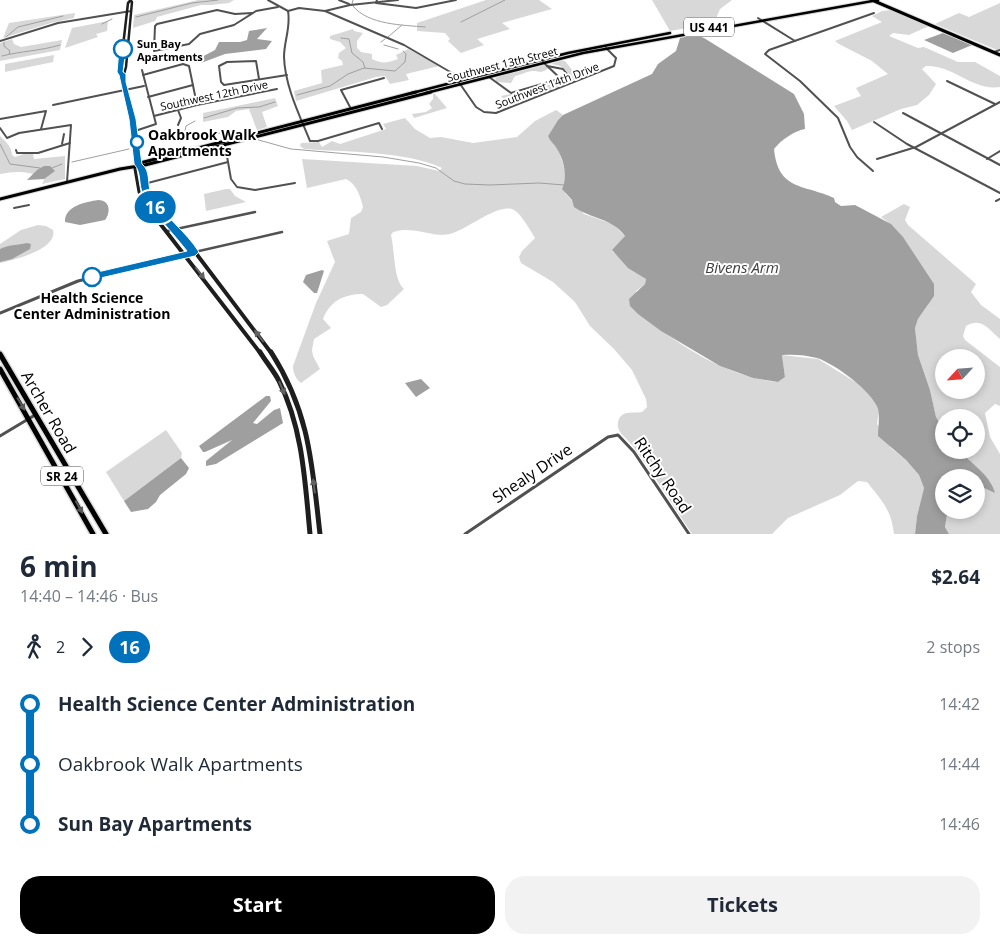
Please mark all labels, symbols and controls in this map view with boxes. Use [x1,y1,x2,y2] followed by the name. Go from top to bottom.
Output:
[684,18,734,36] road number: US 441
[137,36,203,64] place label: Sun Bay Apartments
[113,39,133,59] marker: Sun Bay Apartments
[445,43,559,85] street label: Southwest 13th Street
[493,58,601,112] street label: Southwest 14th Drive
[159,76,269,114] street label: Southwest 12th Drive
[148,125,256,160] place label: Oakbrook Walk Apartments
[130,135,144,149] marker: Oakbrook Walk Apartments
[132,191,178,223] line badge: 16
[145,195,165,219] text: 16
[705,257,779,277] water label: Bivens Arm
[195,266,205,279] one-way arrow
[82,267,102,287] marker: Health Science Center Administration
[14,288,170,323] place label: Health Science Center Administration
[253,330,264,343] one-way arrow
[935,349,985,399] north arrow
[935,349,985,519] map controls
[16,367,82,457] street label: Archer Road
[279,381,287,395] one-way arrow
[16,398,25,411] one-way arrow
[935,409,985,459] button: locate
[629,433,697,517] street label: Ritchy Road
[488,438,576,508] street label: Shealy Drive
[41,466,83,486] road number: SR 24
[935,469,985,519] button: layers
[310,477,318,493] one-way arrow
[74,500,83,513] one-way arrow
[20,547,98,585] text: 6 min
[931,564,980,590] text: $2.64
[20,585,158,607] text: 14:40 – 14:46 · Bus
[20,633,48,661] icon: walk
[73,633,101,661] icon: forward
[119,635,140,659] text: 16
[56,636,65,658] text: 2
[926,636,980,658] text: 2 stops
[58,691,415,717] text: Health Science Center Administration
[939,693,980,715] text: 14:42
[58,751,303,777] text: Oakbrook Walk Apartments
[939,753,980,775] text: 14:44
[58,811,252,837] text: Sun Bay Apartments
[939,813,980,835] text: 14:46
[20,876,495,934] button: Start
[505,876,980,934] button: Tickets

